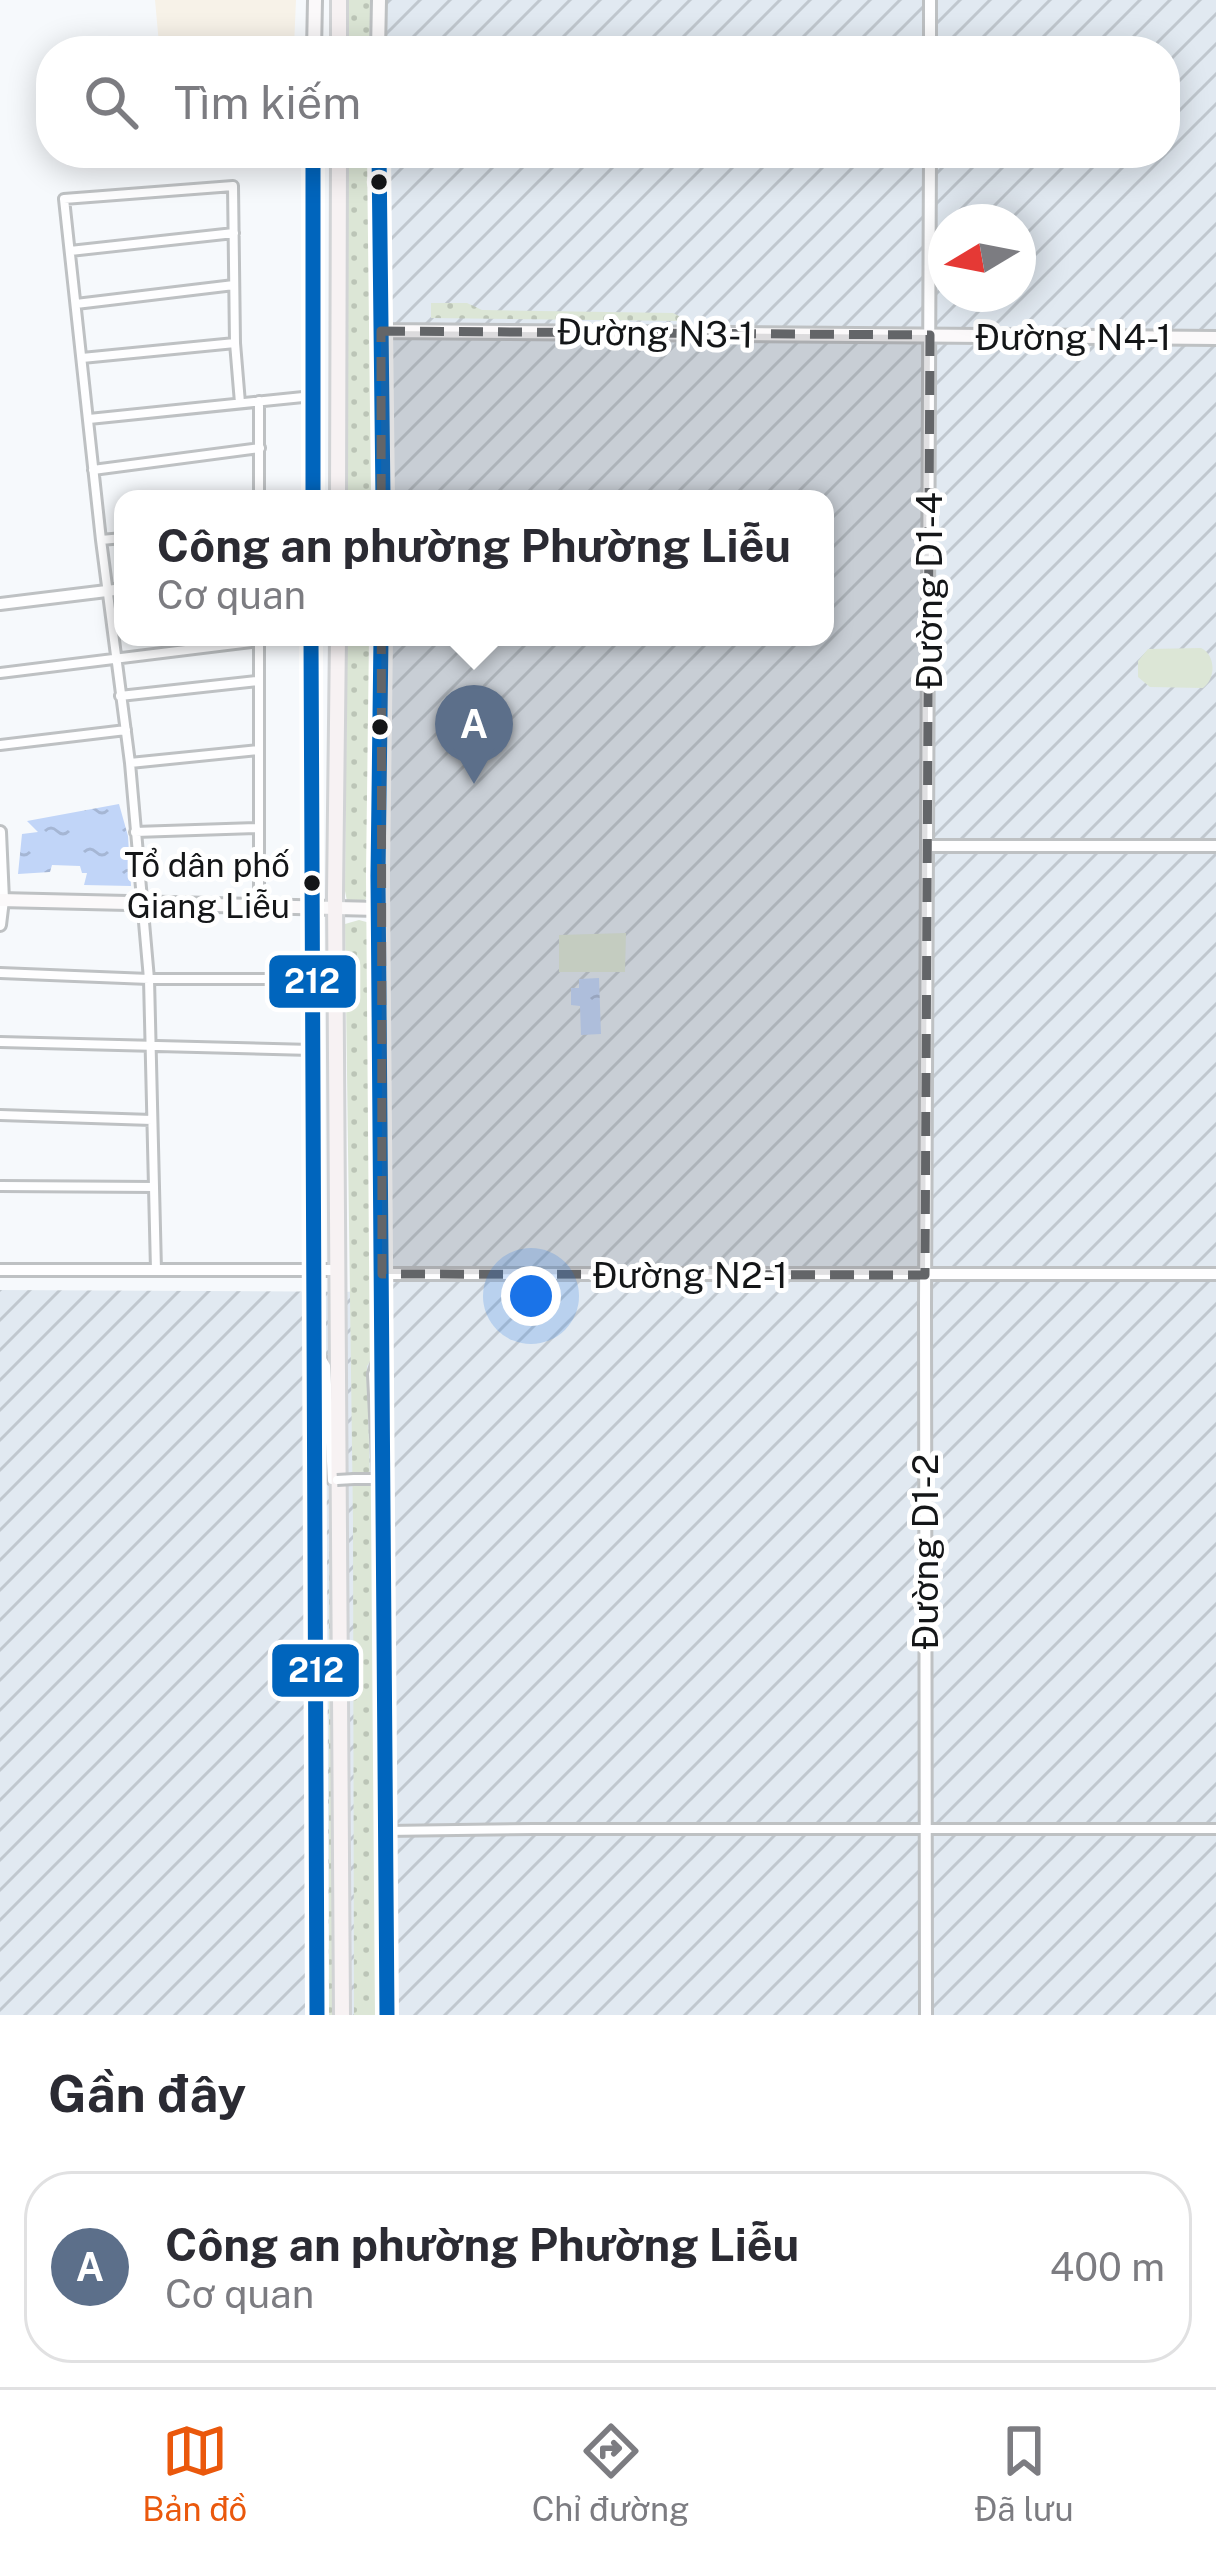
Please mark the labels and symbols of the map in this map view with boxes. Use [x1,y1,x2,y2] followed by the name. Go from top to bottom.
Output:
[368,171,390,193] unlabelled marker
[928,204,1036,312] north arrow
[556,310,754,356] street label: Đường N3-1
[974,316,1172,358] street label: Đường N4-1
[908,492,950,690] street label: Đường D1-4
[435,685,513,784] pin: A
[369,716,391,738] unlabelled marker
[124,846,290,925] place label: Tổ dân phố Giang Liễu
[301,872,323,894] marker: Tổ dân phố Giang Liễu
[267,953,358,1010] line badge: 212
[284,962,340,1000] text: 212
[592,1254,788,1296] street label: Đường N2-1
[501,1266,561,1326] your location
[904,1454,946,1650] street label: Đường D1-2
[270,1642,361,1699] line badge: 212
[288,1651,344,1689] text: 212

